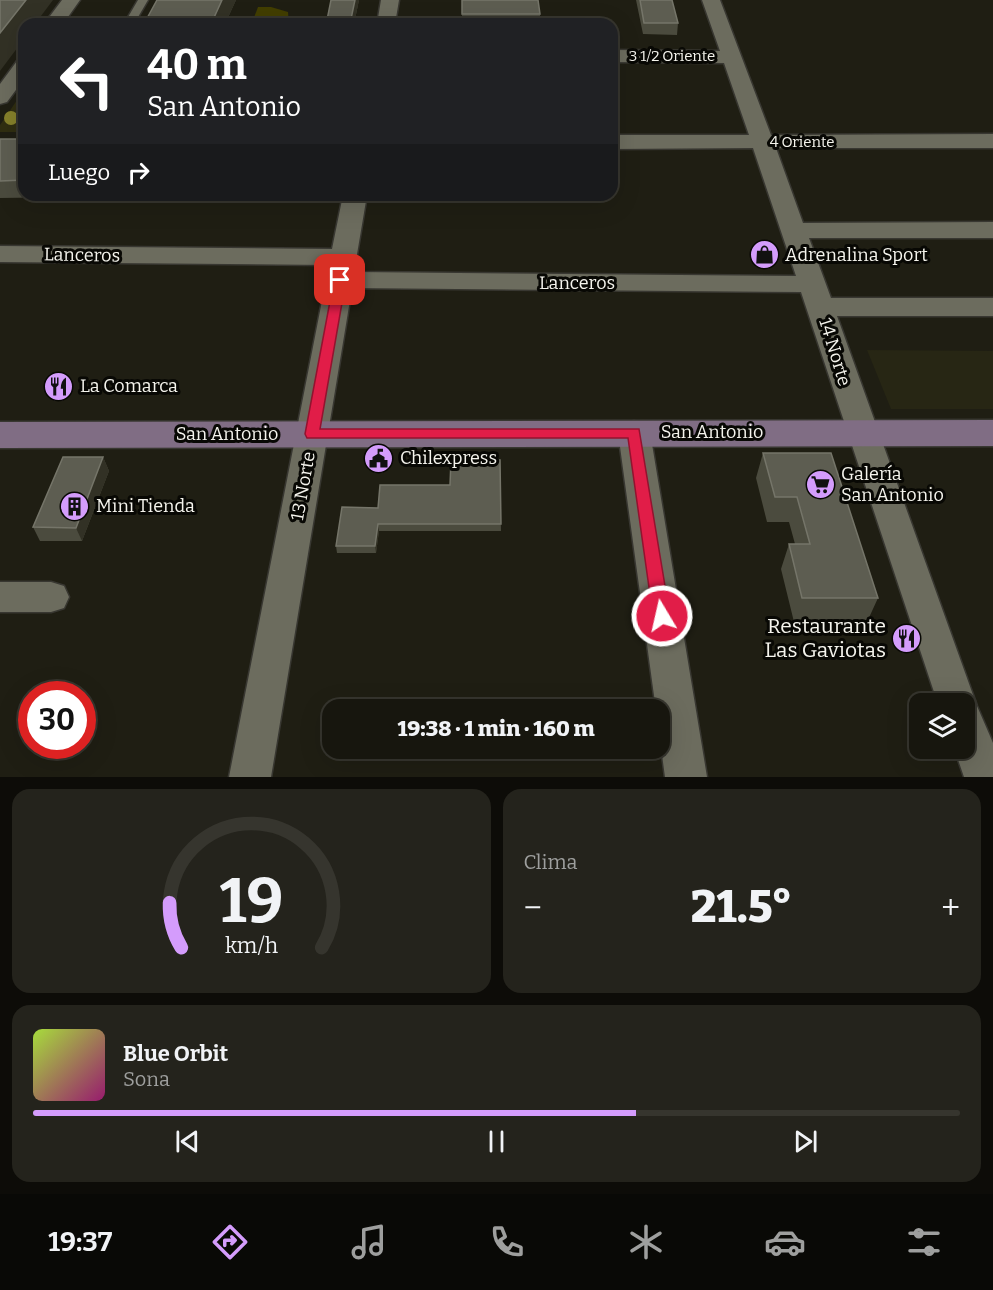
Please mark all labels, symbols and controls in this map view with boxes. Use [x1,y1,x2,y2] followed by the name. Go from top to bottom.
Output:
[147,40,247,90] text: 40 m
[48,42,126,120] icon: left
[629,47,715,65] street label: 3 1/2 Oriente
[147,91,301,123] text: San Antonio
[770,133,834,151] street label: 4 Oriente
[122,156,155,189] icon: right
[48,159,110,186] text: Luego
[748,239,780,271] shop icon: Adrenalina Sport
[44,243,120,267] street label: Lanceros
[785,244,928,266] place label: Adrenalina Sport
[314,254,365,305] pin
[323,263,356,296] icon: arrive
[539,272,615,294] street label: Lanceros
[814,315,856,389] street label: 14 Norte
[43,370,75,402] restaurant icon: La Comarca
[80,375,178,397] place label: La Comarca
[661,421,763,443] street label: San Antonio
[176,423,278,445] street label: San Antonio
[363,442,395,474] public building icon: Chilexpress
[400,447,497,469] place label: Chilexpress
[286,450,320,522] street label: 13 Norte
[841,463,944,506] place label: Galería San Antonio
[804,468,836,500] supermarket icon: Galería San Antonio
[59,490,91,522] building icon: Mini Tienda
[96,495,195,517] place label: Mini Tienda
[630,584,694,648] position arrow
[765,613,886,663] place label: Restaurante Las Gaviotas
[891,622,923,654] restaurant icon: Restaurante Las Gaviotas
[18,681,96,759] speed limit sign: 30
[909,693,975,759] map controls
[909,693,975,759] button: layers
[397,715,595,742] text: 19:38 · 1 min · 160 m
[524,850,578,874] text: Clima
[219,864,283,939] text: 19
[691,880,792,934] text: 21.5°
[524,888,542,928] text: −
[941,888,960,928] text: +
[225,933,278,959] text: km/h
[123,1040,228,1067] text: Blue Orbit
[123,1067,170,1091] text: Sona
[171,1125,204,1158] icon: previous
[480,1125,513,1158] icon: pause
[789,1125,822,1158] icon: next
[209,1221,251,1263] icon: directions
[348,1221,390,1263] icon: music
[486,1221,528,1263] icon: phone
[625,1221,667,1263] icon: climate
[764,1221,806,1263] icon: car
[903,1221,945,1263] icon: filters
[48,1226,112,1258] text: 19:37

